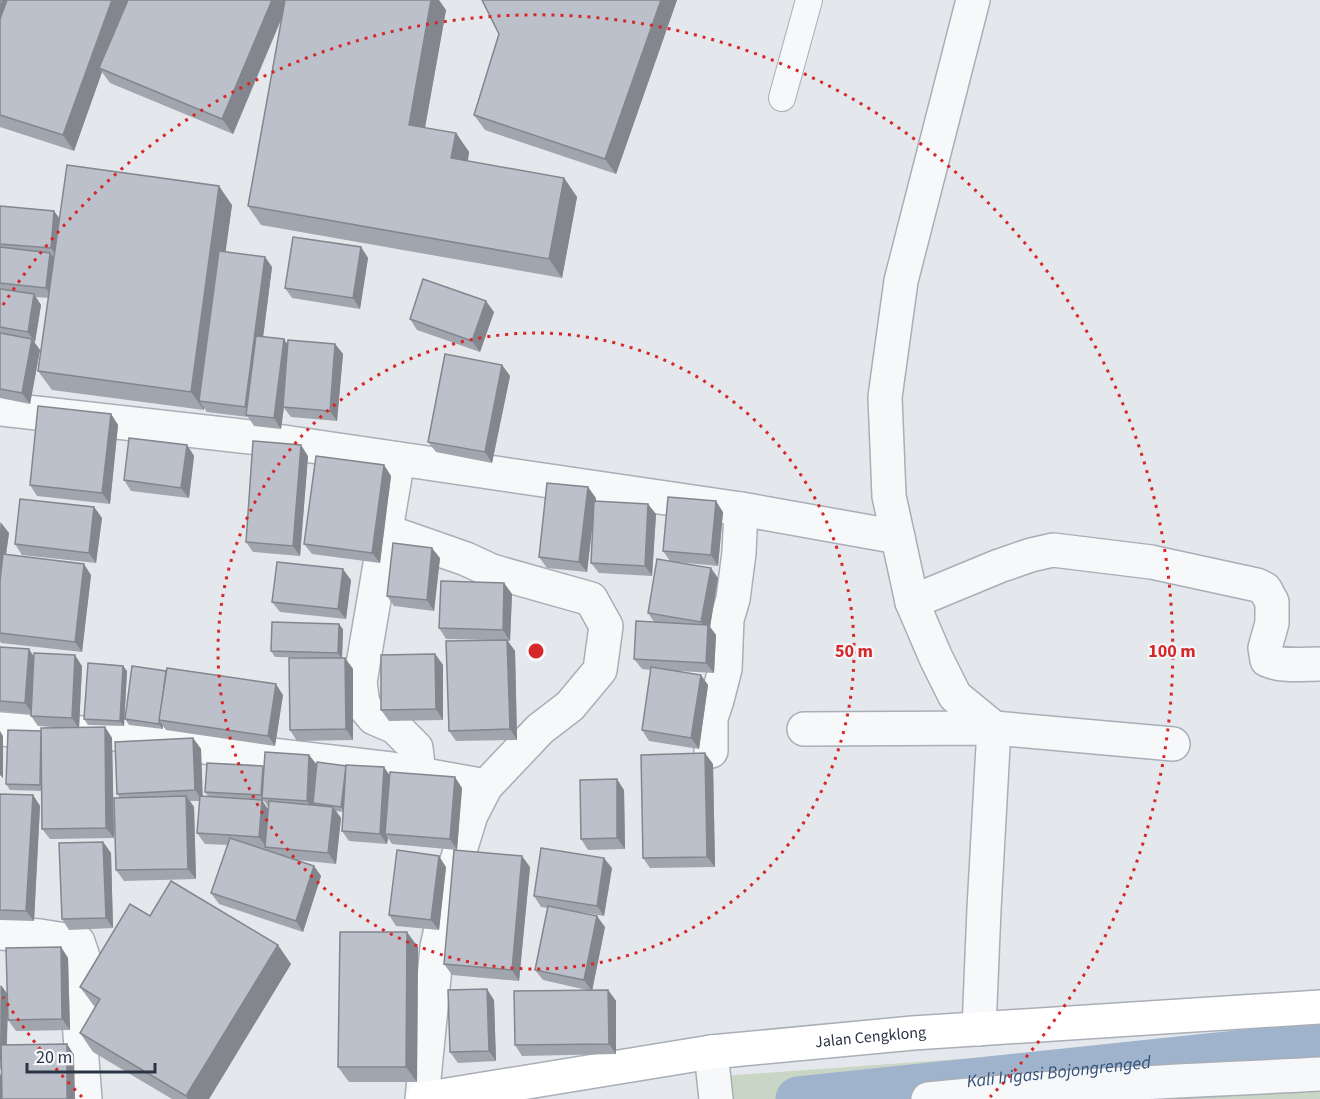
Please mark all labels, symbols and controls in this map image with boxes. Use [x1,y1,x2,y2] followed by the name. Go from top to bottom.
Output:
[835,639,873,664] text: 50 m
[1148,639,1196,664] text: 100 m
[526,641,546,661] centre of rings
[814,1021,927,1053] street label: Jalan Cengklong
[27,1036,154,1074] scale bar
[36,1045,72,1070] text: 20 m
[965,1049,1152,1094] water label: Kali Irigasi Bojongrenged

